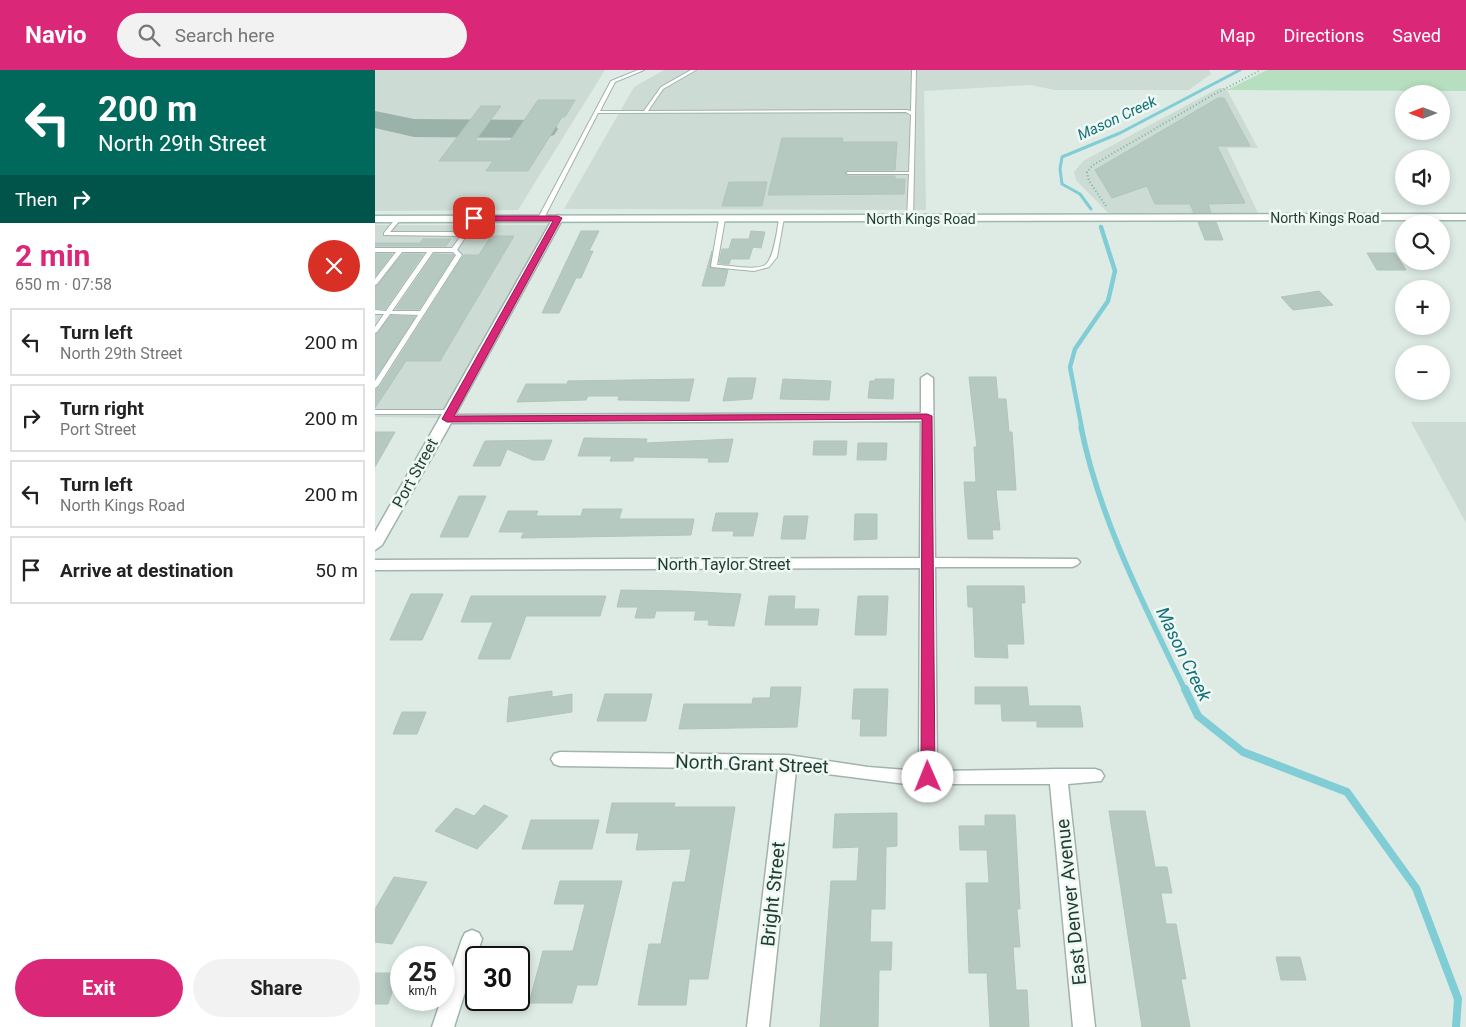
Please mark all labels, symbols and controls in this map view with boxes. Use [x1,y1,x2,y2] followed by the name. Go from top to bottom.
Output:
[117,13,467,58] search box
[25,21,87,49] text: Navio
[135,21,163,49] icon: search
[175,24,275,47] text: Search here
[1220,25,1255,46] text: Map
[1283,25,1364,46] text: Directions
[1392,25,1441,46] text: Saved
[1395,85,1450,140] north arrow
[1395,85,1450,400] map controls
[98,89,197,130] text: 200 m
[15,90,80,155] icon: left
[1075,92,1160,144] water label: Mason Creek
[98,131,267,156] text: North 29th Street
[1395,150,1450,205] button: sound
[67,185,95,213] icon: right
[15,188,57,211] text: Then
[453,197,495,239] pin
[460,204,488,232] icon: arrive
[1270,210,1380,226] street label: North Kings Road
[866,211,976,227] street label: North Kings Road
[1395,215,1450,270] button: search
[15,238,90,273] text: 2 min
[308,240,360,292] button: close
[15,275,112,294] text: 650 m · 07:58
[1395,280,1450,335] button: +
[60,321,133,344] text: Turn left
[17,328,45,356] icon: left
[305,331,358,354] text: 200 m
[60,344,183,363] text: North 29th Street
[1395,345,1450,400] button: −
[60,397,144,420] text: Turn right
[17,404,45,432] icon: right
[305,407,358,430] text: 200 m
[60,420,136,439] text: Port Street
[388,435,442,511] street label: Port Street
[60,473,133,496] text: Turn left
[17,480,45,508] icon: left
[305,483,358,506] text: 200 m
[60,496,185,515] text: North Kings Road
[657,555,791,574] street label: North Taylor Street
[17,556,45,584] icon: arrive
[60,559,233,582] text: Arrive at destination
[315,559,358,582] text: 50 m
[1152,603,1216,706] water label: Mason Creek
[675,750,829,778] street label: North Grant Street
[901,750,953,802] position arrow
[1051,818,1091,986] street label: East Denver Avenue
[756,841,790,947] street label: Bright Street
[465,946,530,1011] speed limit sign: 30
[408,958,437,987] text: 25
[15,959,183,1017] button: Exit
[193,959,360,1017] button: Share
[408,984,437,998] text: km/h

